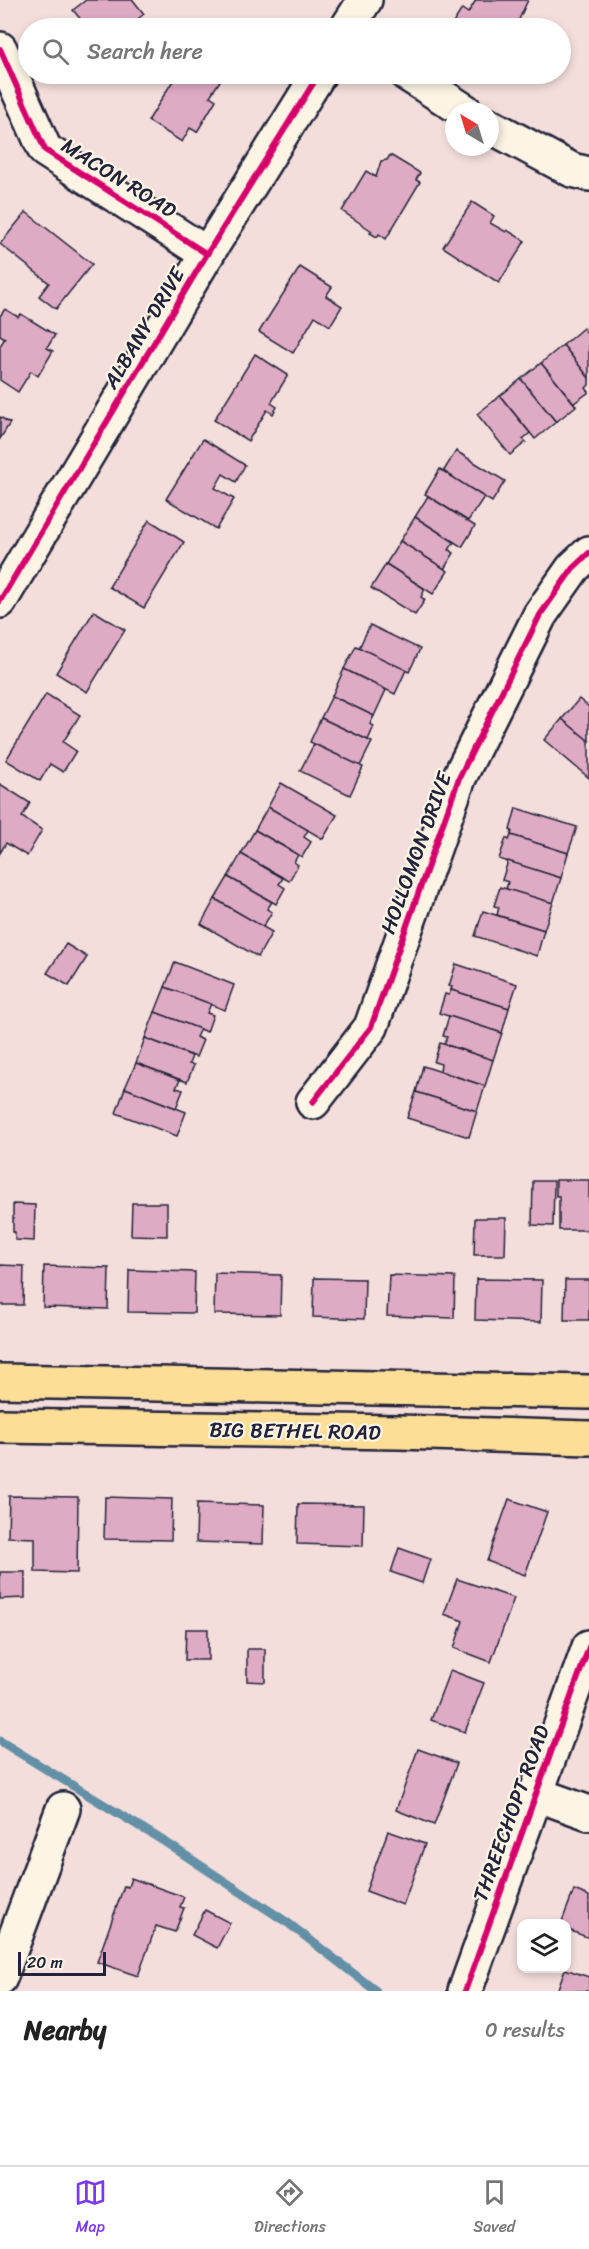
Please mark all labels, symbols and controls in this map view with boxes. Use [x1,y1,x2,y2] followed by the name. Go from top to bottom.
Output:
[18,18,571,84] search box
[87,32,203,71] text: Search here
[39,35,72,68] icon: search
[445,102,499,156] north arrow
[54,127,185,229] street label: MACON ROAD
[92,258,196,397] street label: ALBANY DRIVE
[369,765,463,939] street label: HOLLOMON DRIVE
[209,1411,381,1451] street label: BIG BETHEL ROAD
[461,1719,561,1907] street label: THREECHOPT ROAD
[517,1919,571,1973] map controls
[517,1919,571,1973] button: layers
[27,1948,63,1977] text: 20 m
[18,1949,106,1976] scale bar
[24,2007,106,2053] text: Nearby
[485,2013,565,2048] text: 0 results
[74,2176,107,2241] tab: Map
[254,2176,326,2241] tab: Directions
[473,2176,515,2241] tab: Saved

